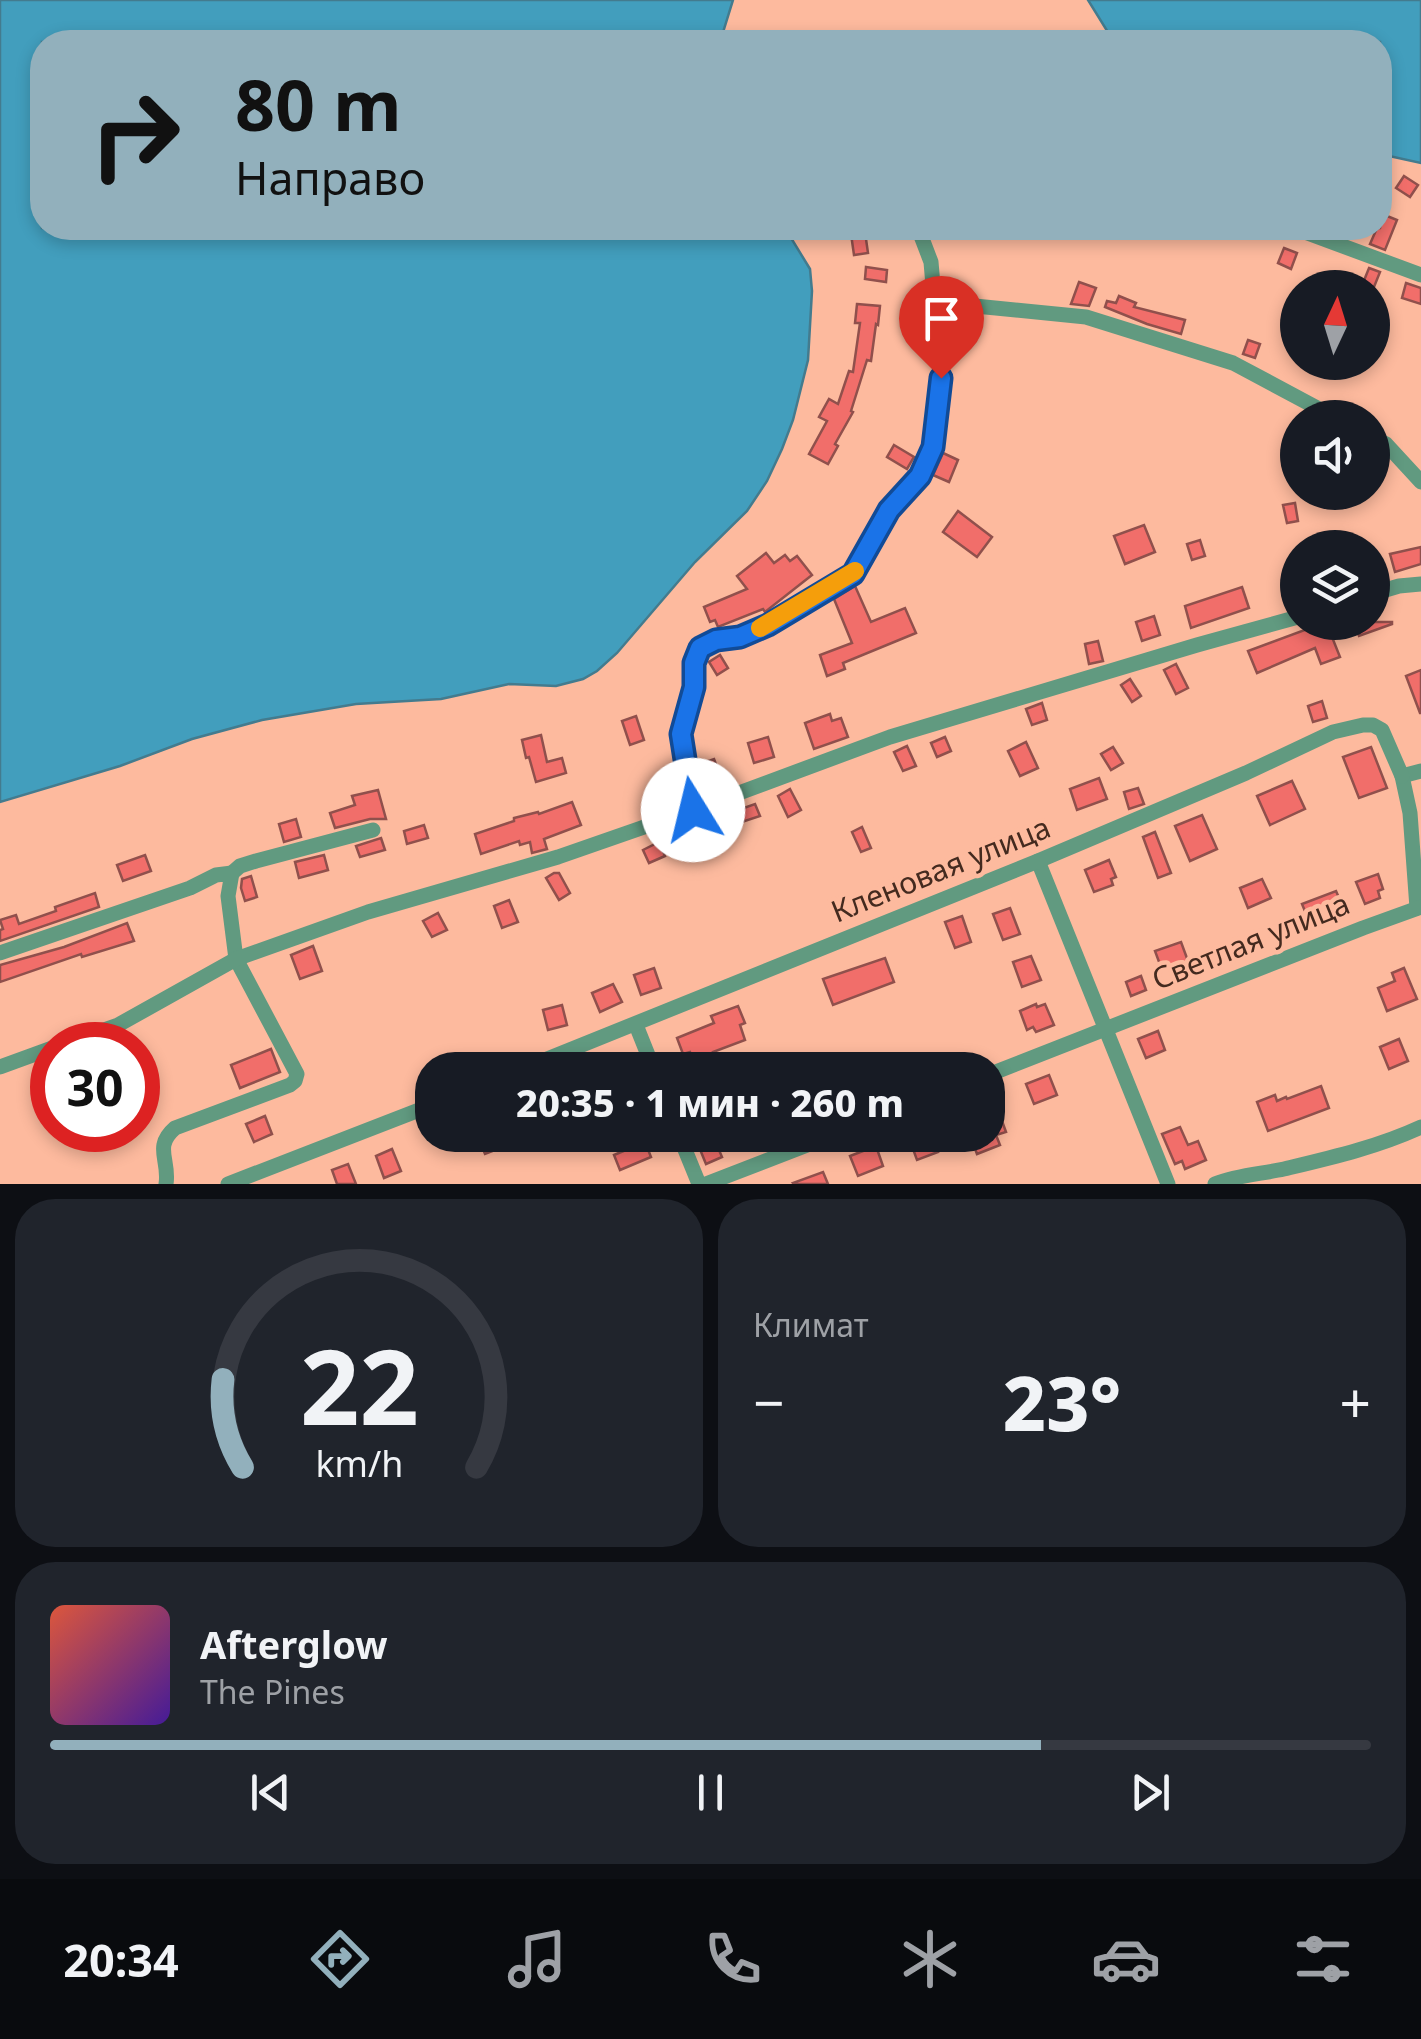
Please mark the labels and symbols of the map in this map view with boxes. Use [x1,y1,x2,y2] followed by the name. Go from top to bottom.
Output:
[1280,270,1390,380] north arrow
[899,276,984,379] pin
[641,758,745,862] position arrow
[825,806,1056,931] street label: Кленовая улица
[1145,882,1355,999] street label: Светлая улица
[30,1022,160,1152] speed limit sign: 30

